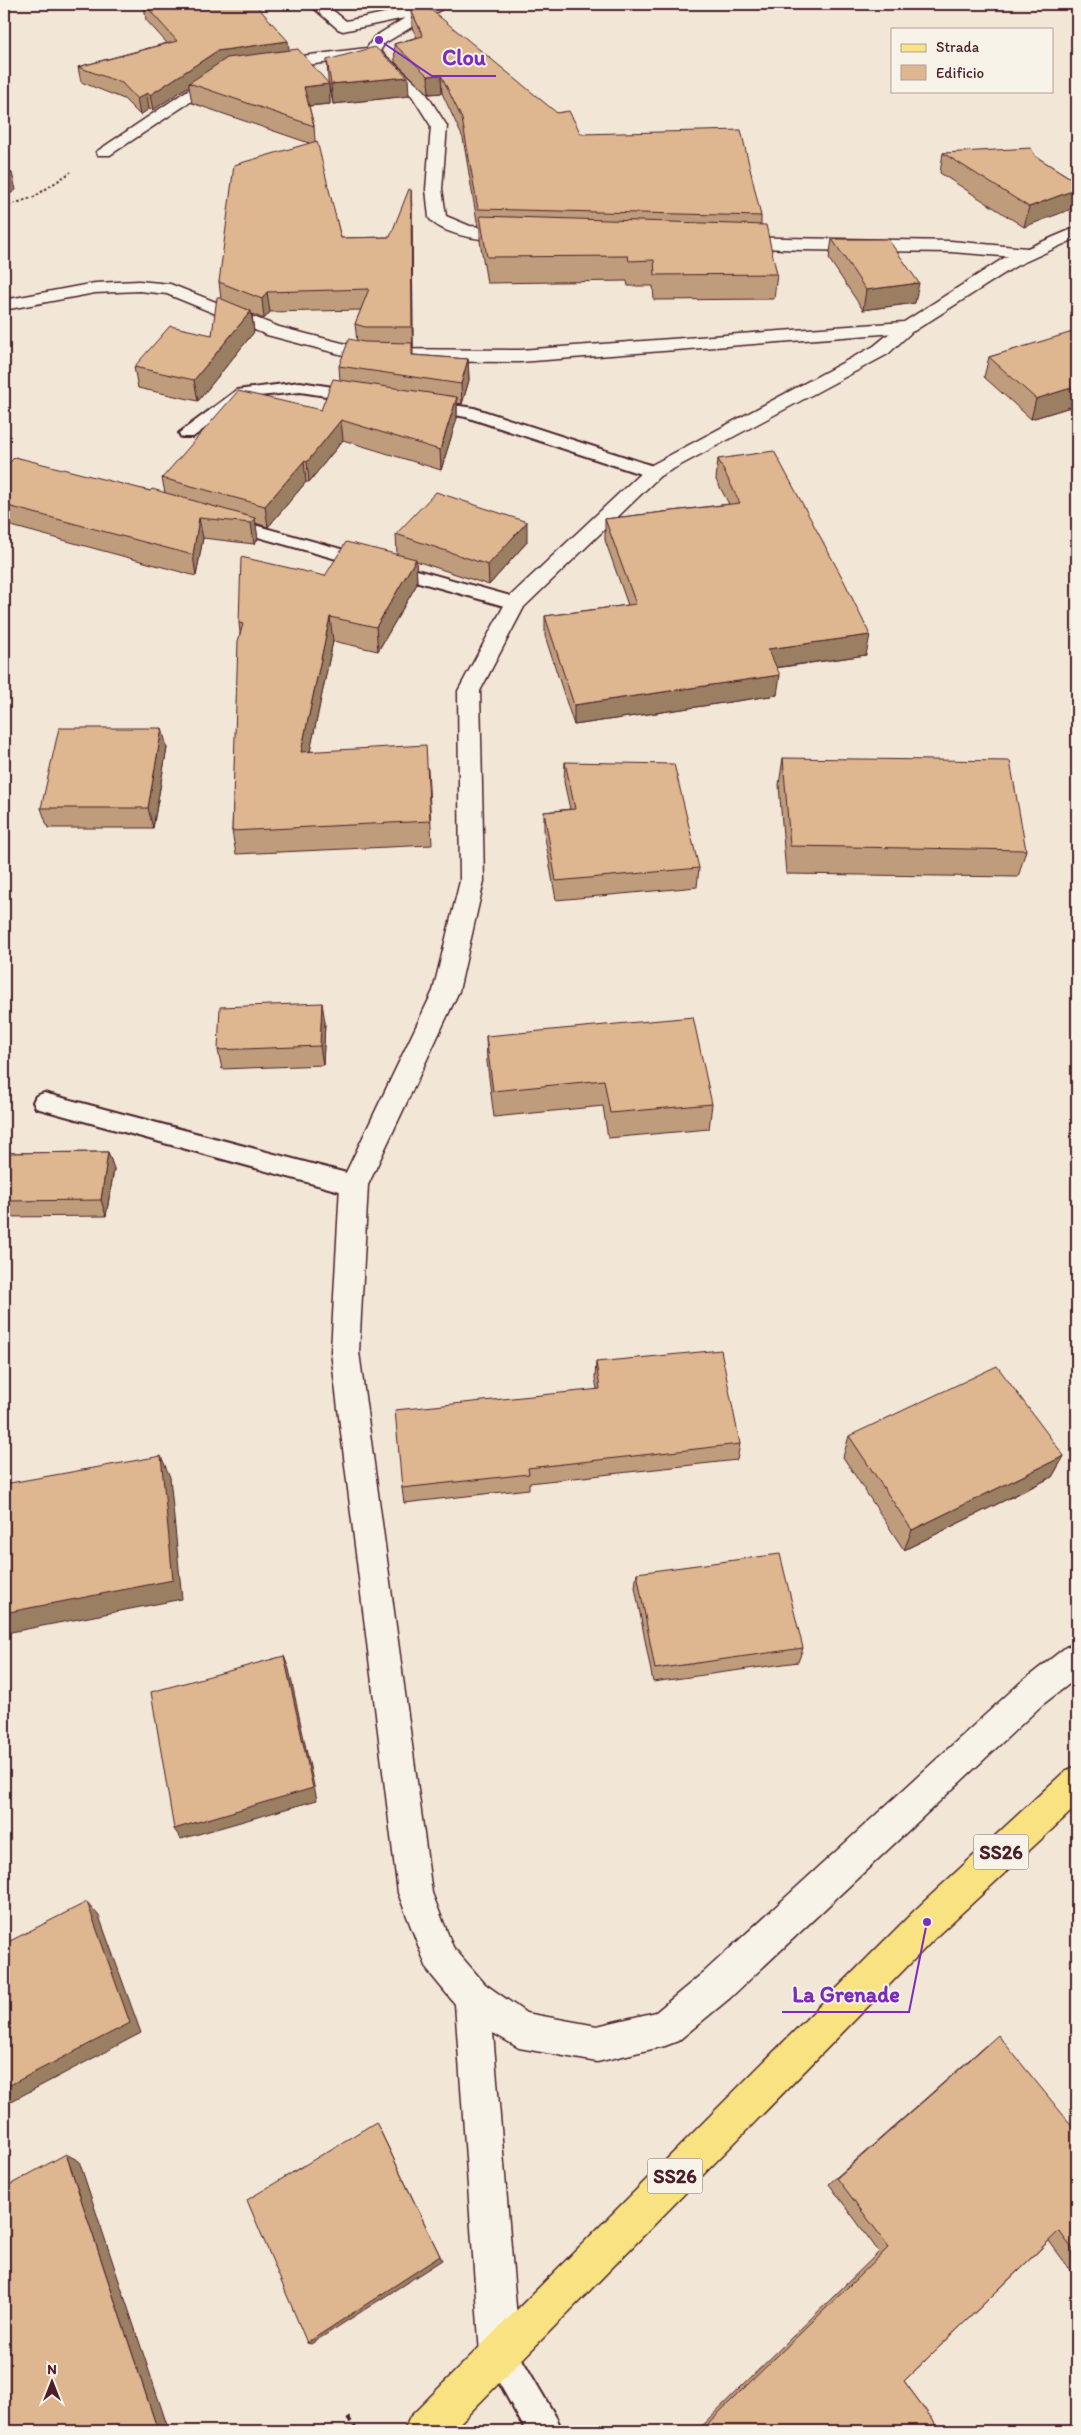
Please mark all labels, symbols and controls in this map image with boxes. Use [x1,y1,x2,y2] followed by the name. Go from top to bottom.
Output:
[891,28,1054,92] legend
[936,38,980,56] text: Strada
[432,39,496,76] callout: Clou
[442,44,486,71] text: Clou
[936,64,984,82] text: Edificio
[974,1834,1028,1870] road number: SS26
[782,1975,909,2012] callout: La Grenade
[792,1981,900,2008] text: La Grenade
[648,2158,702,2194] road number: SS26
[28,2358,78,2408] north arrow
[47,2361,57,2378] text: N

